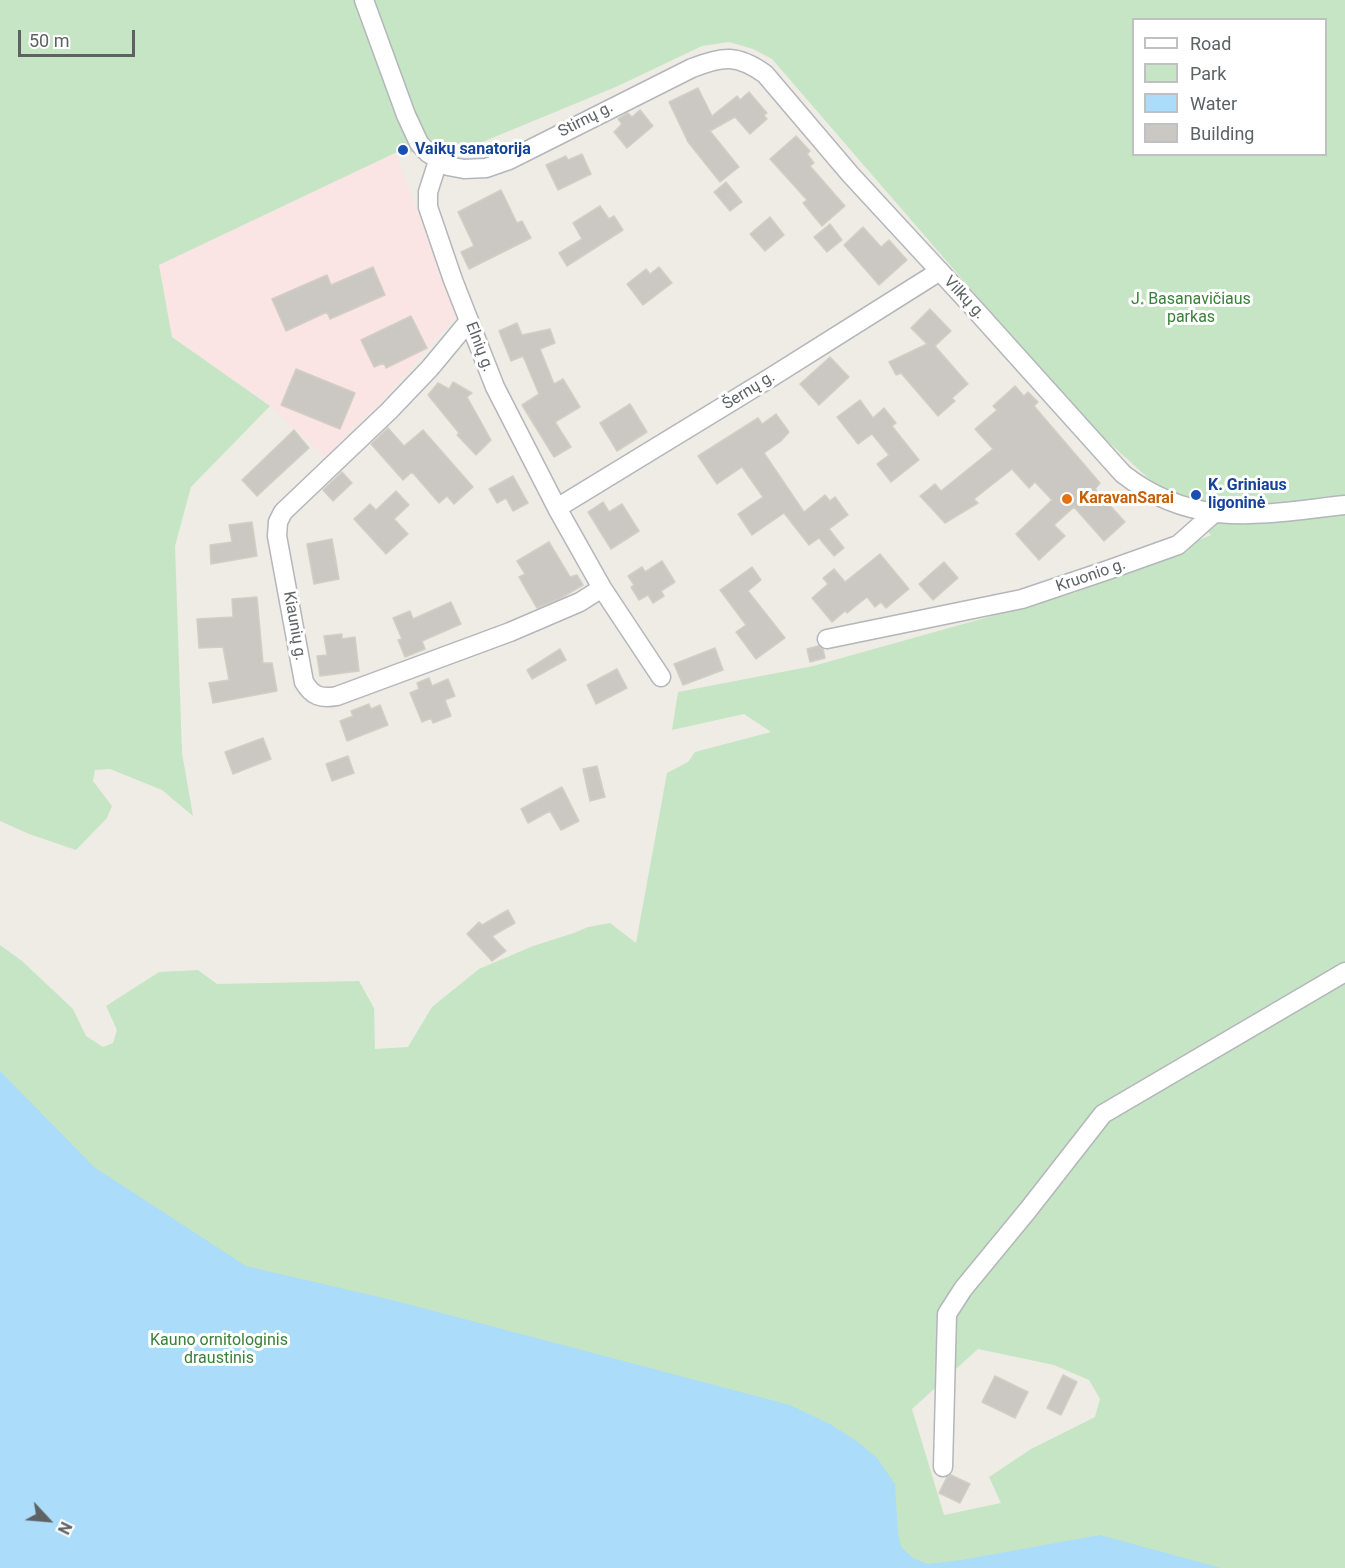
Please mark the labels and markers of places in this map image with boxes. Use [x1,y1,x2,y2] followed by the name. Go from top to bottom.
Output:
[415,140,531,160] place label: Vaikų sanatorija
[396,143,410,157] marker: Vaikų sanatorija
[1208,476,1287,514] place label: K. Griniaus ligoninė
[1189,488,1203,502] marker: K. Griniaus ligoninė
[1079,489,1174,509] place label: KaravanSarai
[1060,492,1074,506] marker: KaravanSarai

